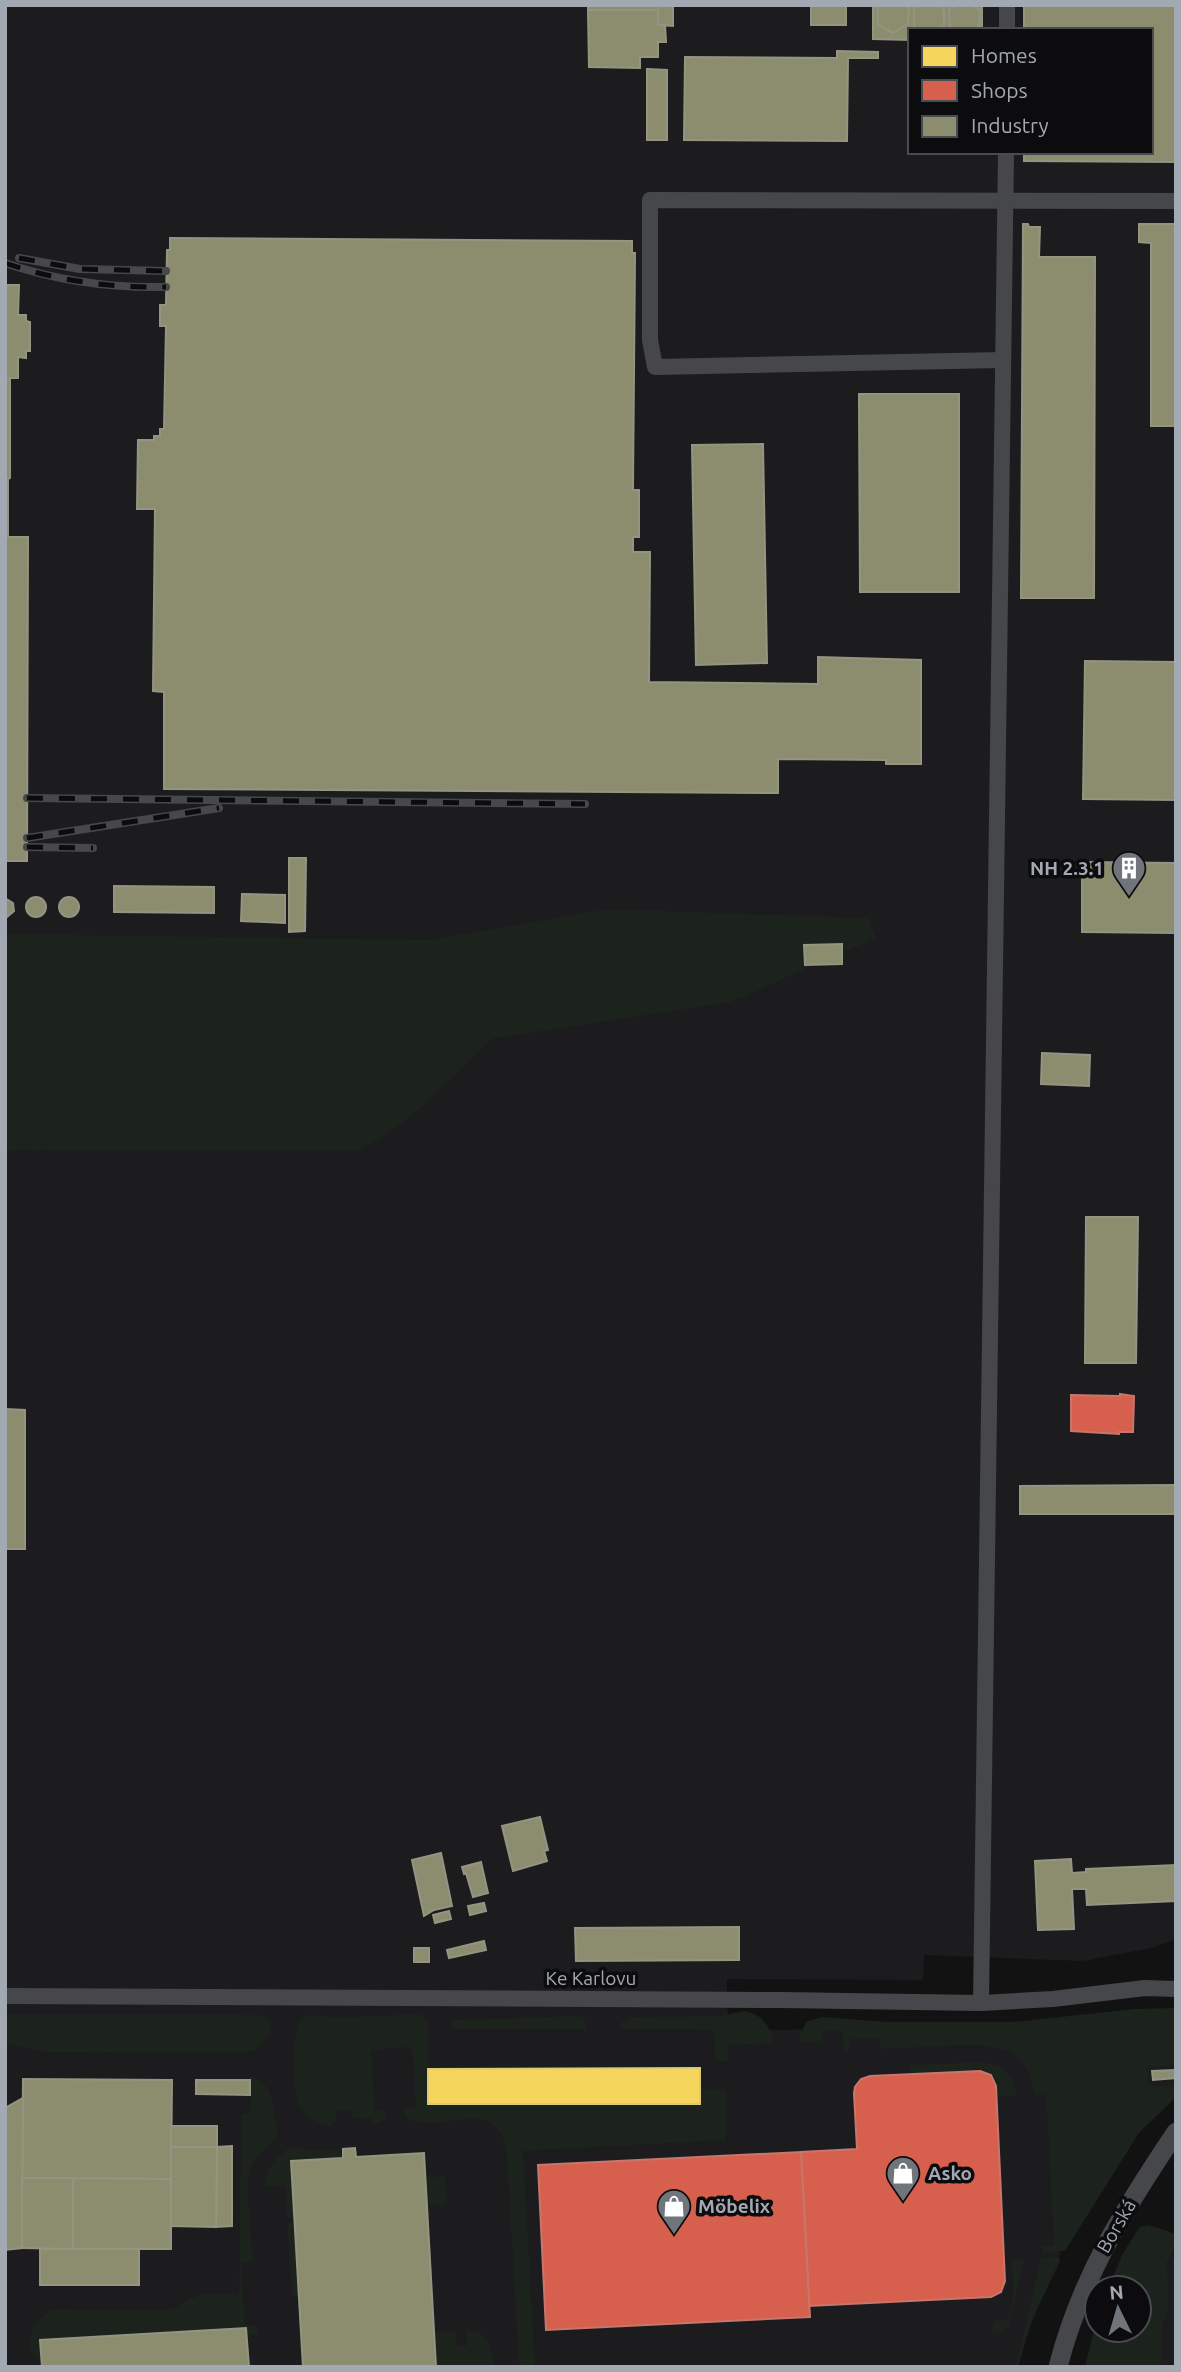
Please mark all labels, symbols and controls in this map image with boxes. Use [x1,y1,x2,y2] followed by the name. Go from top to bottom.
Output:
[908,28,1153,154] legend
[971,43,1037,67] text: Homes
[971,78,1028,102] text: Shops
[971,113,1049,137] text: Industry
[1110,849,1148,898] building icon: NH 2.3.1
[1030,857,1104,879] place label: NH 2.3.1
[546,1967,636,1989] street label: Ke Karlovu
[884,2154,922,2203] shop icon: Asko
[928,2162,972,2184] place label: Asko
[655,2187,693,2236] shop icon: Möbelix
[698,2195,771,2217] place label: Möbelix
[1092,2195,1140,2257] street label: Borská
[1083,2274,1153,2344] north arrow
[1108,2280,1125,2304] text: N

